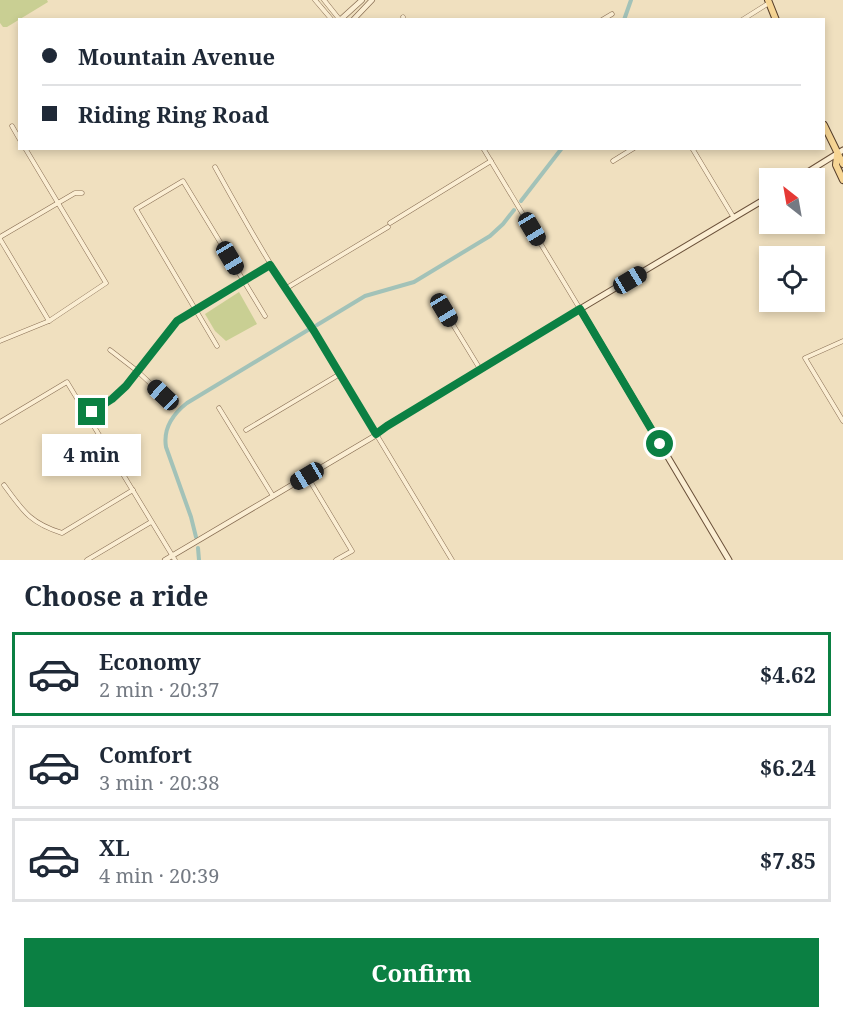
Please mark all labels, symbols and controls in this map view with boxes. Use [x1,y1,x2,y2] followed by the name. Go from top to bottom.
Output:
[78,41,275,71] text: Mountain Avenue
[78,99,269,129] text: Riding Ring Road
[759,168,825,234] north arrow
[759,168,825,312] map controls
[515,209,549,249] car
[213,238,247,278] car
[759,246,825,312] button: locate
[610,263,650,297] car
[427,290,461,330] car
[144,376,182,414] car
[78,398,105,425] route end
[646,430,673,457] route start
[42,433,142,475] callout: 4 min
[63,441,120,468] text: 4 min
[287,459,327,493] car
[24,577,209,614] text: Choose a ride
[99,646,201,676] text: Economy
[27,647,81,701] icon: car
[760,659,816,689] text: $4.62
[99,676,219,703] text: 2 min · 20:37
[99,739,192,769] text: Comfort
[27,740,81,794] icon: car
[760,752,816,782] text: $6.24
[99,769,219,796] text: 3 min · 20:38
[99,832,130,862] text: XL
[27,833,81,887] icon: car
[760,845,816,875] text: $7.85
[99,862,219,889] text: 4 min · 20:39
[24,938,819,1007] button: Confirm

